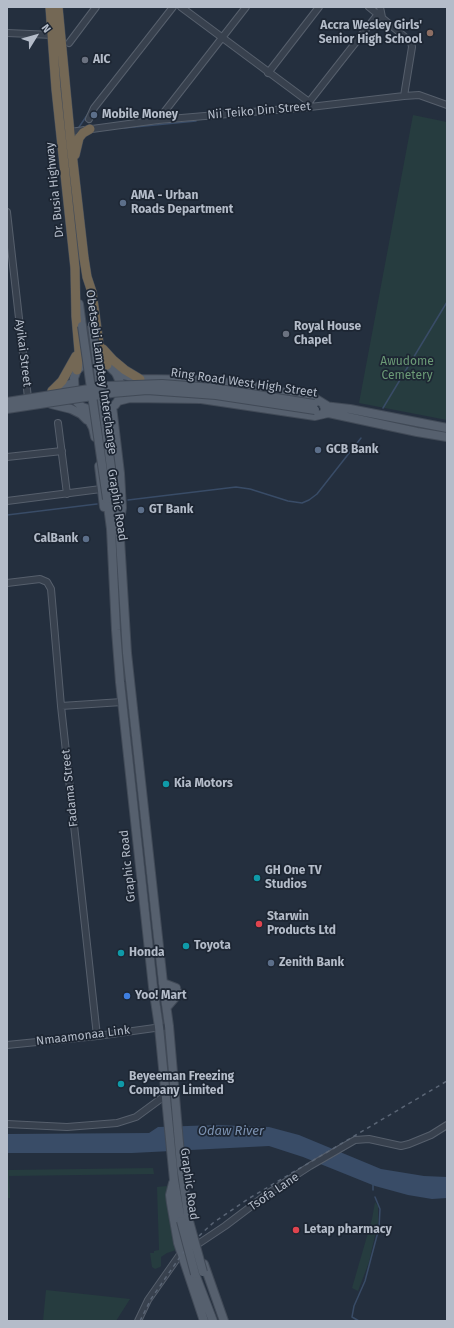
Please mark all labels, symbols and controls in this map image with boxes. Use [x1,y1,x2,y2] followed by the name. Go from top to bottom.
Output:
[16,16,56,56] north arrow
[319,19,422,47] place label: Accra Wesley Girls' Senior High School
[39,22,53,35] text: N
[425,28,435,38] marker: Accra Wesley Girls' Senior High School
[93,53,110,67] place label: AIC
[80,55,90,65] marker: AIC
[207,99,311,123] street label: Nii Teiko Din Street
[102,108,178,122] place label: Mobile Money
[89,110,99,120] marker: Mobile Money
[43,142,67,238] street label: Dr. Busia Highway
[131,189,233,217] place label: AMA - Urban Roads Department
[118,198,128,208] marker: AMA - Urban Roads Department
[82,289,120,455] street label: Obetsebi Lamptey Interchange
[12,318,34,388] street label: Ayikai Street
[294,320,361,348] place label: Royal House Chapel
[281,329,291,339] marker: Royal House Chapel
[380,355,434,383] park label: Awudome Cemetery
[170,366,318,400] street label: Ring Road West High Street
[326,443,378,457] place label: GCB Bank
[313,445,323,455] marker: GCB Bank
[104,468,130,542] street label: Graphic Road
[149,503,193,517] place label: GT Bank
[136,505,146,515] marker: GT Bank
[34,532,78,546] place label: CalBank
[81,534,91,544] marker: CalBank
[59,748,81,828] street label: Fadama Street
[174,777,233,791] place label: Kia Motors
[161,779,171,789] marker: Kia Motors
[117,829,139,903] street label: Graphic Road
[265,864,322,892] place label: GH One TV Studios
[252,873,262,883] marker: GH One TV Studios
[267,910,336,938] place label: Starwin Products Ltd
[254,919,264,929] marker: Starwin Products Ltd
[194,939,231,953] place label: Toyota
[181,941,191,951] marker: Toyota
[129,946,165,960] place label: Honda
[116,948,126,958] marker: Honda
[279,956,344,970] place label: Zenith Bank
[266,958,276,968] marker: Zenith Bank
[135,989,187,1003] place label: Yoo! Mart
[122,991,132,1001] marker: Yoo! Mart
[35,1023,131,1049] street label: Nmaamonaa Link
[129,1070,234,1098] place label: Beyeeman Freezing Company Limited
[116,1079,126,1089] marker: Beyeeman Freezing Company Limited
[198,1123,264,1139] water label: Odaw River
[177,1147,201,1221] street label: Graphic Road
[246,1170,302,1214] street label: Tsofa Lane
[304,1223,392,1237] place label: Letap pharmacy
[291,1225,301,1235] marker: Letap pharmacy

